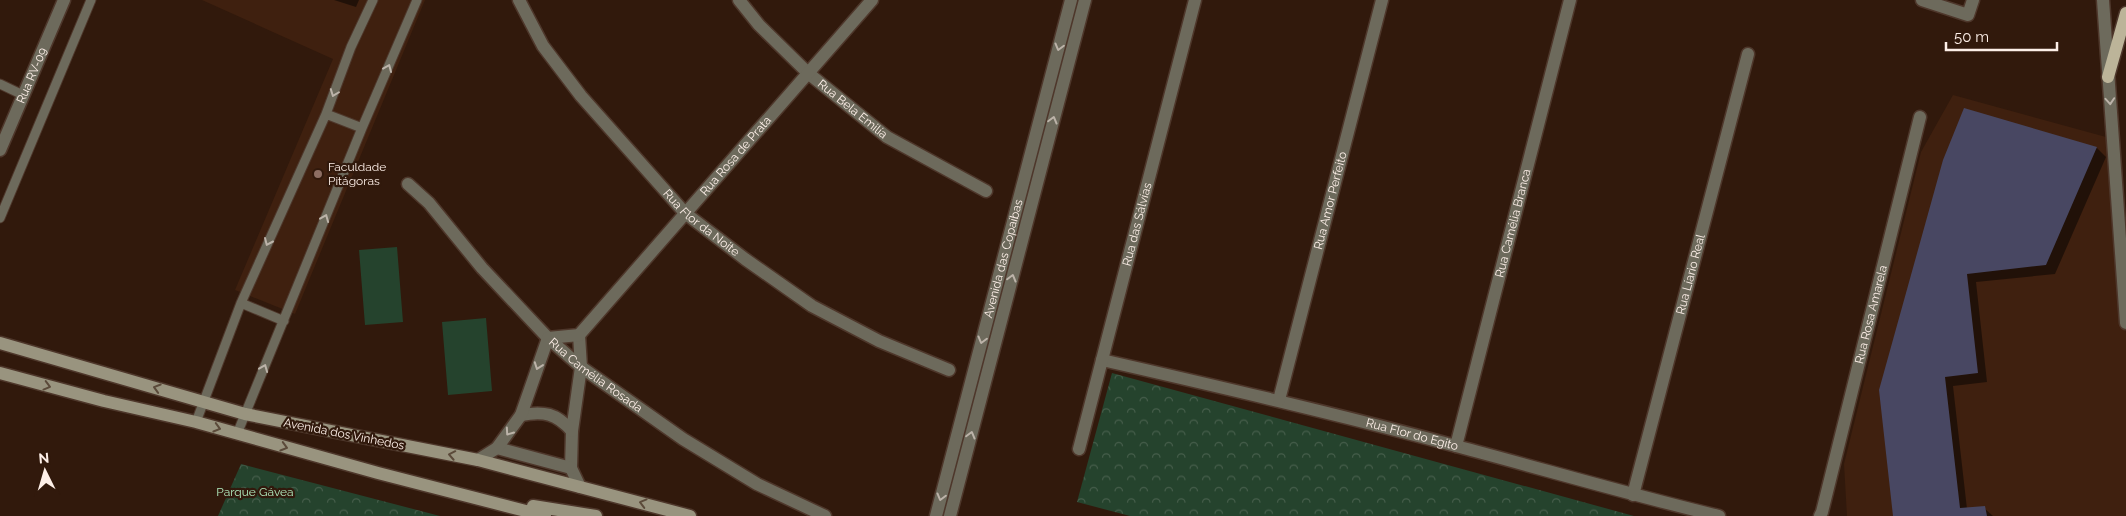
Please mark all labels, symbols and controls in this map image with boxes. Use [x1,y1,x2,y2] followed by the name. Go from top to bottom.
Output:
[1946,20,2057,52] scale bar
[1954,28,1989,46] text: 50 m
[1054,43,1064,51] one-way arrow
[14,45,50,106] street label: Rua RV-09
[381,64,392,73] one-way arrow
[815,77,890,142] street label: Rua Bela Emilía
[329,88,340,97] one-way arrow
[2104,97,2115,105] one-way arrow
[697,113,774,198] street label: Rua Rosa de Prata
[1047,116,1058,125] one-way arrow
[1311,150,1350,251] street label: Rua Amor Perfeito
[328,160,386,188] place label: Faculdade Pitágoras
[1492,167,1534,279] street label: Rua Camélia Branca
[312,168,324,180] marker: Faculdade Pitágoras
[1120,181,1155,268] street label: Rua das Sálvías
[660,187,742,259] street label: Rua Flor da Noite
[981,198,1026,320] street label: Avenida das Copaíbas
[319,214,330,223] one-way arrow
[1673,232,1708,316] street label: Rua Líario Real
[264,237,275,246] one-way arrow
[1852,264,1890,365] street label: Rua Rosa Amarela
[1006,273,1017,282] one-way arrow
[546,335,645,415] street label: Rua Camélia Rosada
[977,335,988,344] one-way arrow
[534,361,544,370] one-way arrow
[258,365,268,373] one-way arrow
[42,380,51,390] one-way arrow
[154,384,162,394] one-way arrow
[282,415,406,453] street label: Avenida dos Vinhedos
[1365,416,1460,453] street label: Rua Flor do Egito
[212,422,220,432] one-way arrow
[506,426,515,436] one-way arrow
[965,430,976,439] one-way arrow
[280,441,289,452] one-way arrow
[20,446,70,496] north arrow
[38,450,50,466] text: N
[447,451,456,461] one-way arrow
[216,485,294,499] park label: Parque Gávea
[936,493,947,502] one-way arrow
[639,499,648,509] one-way arrow

